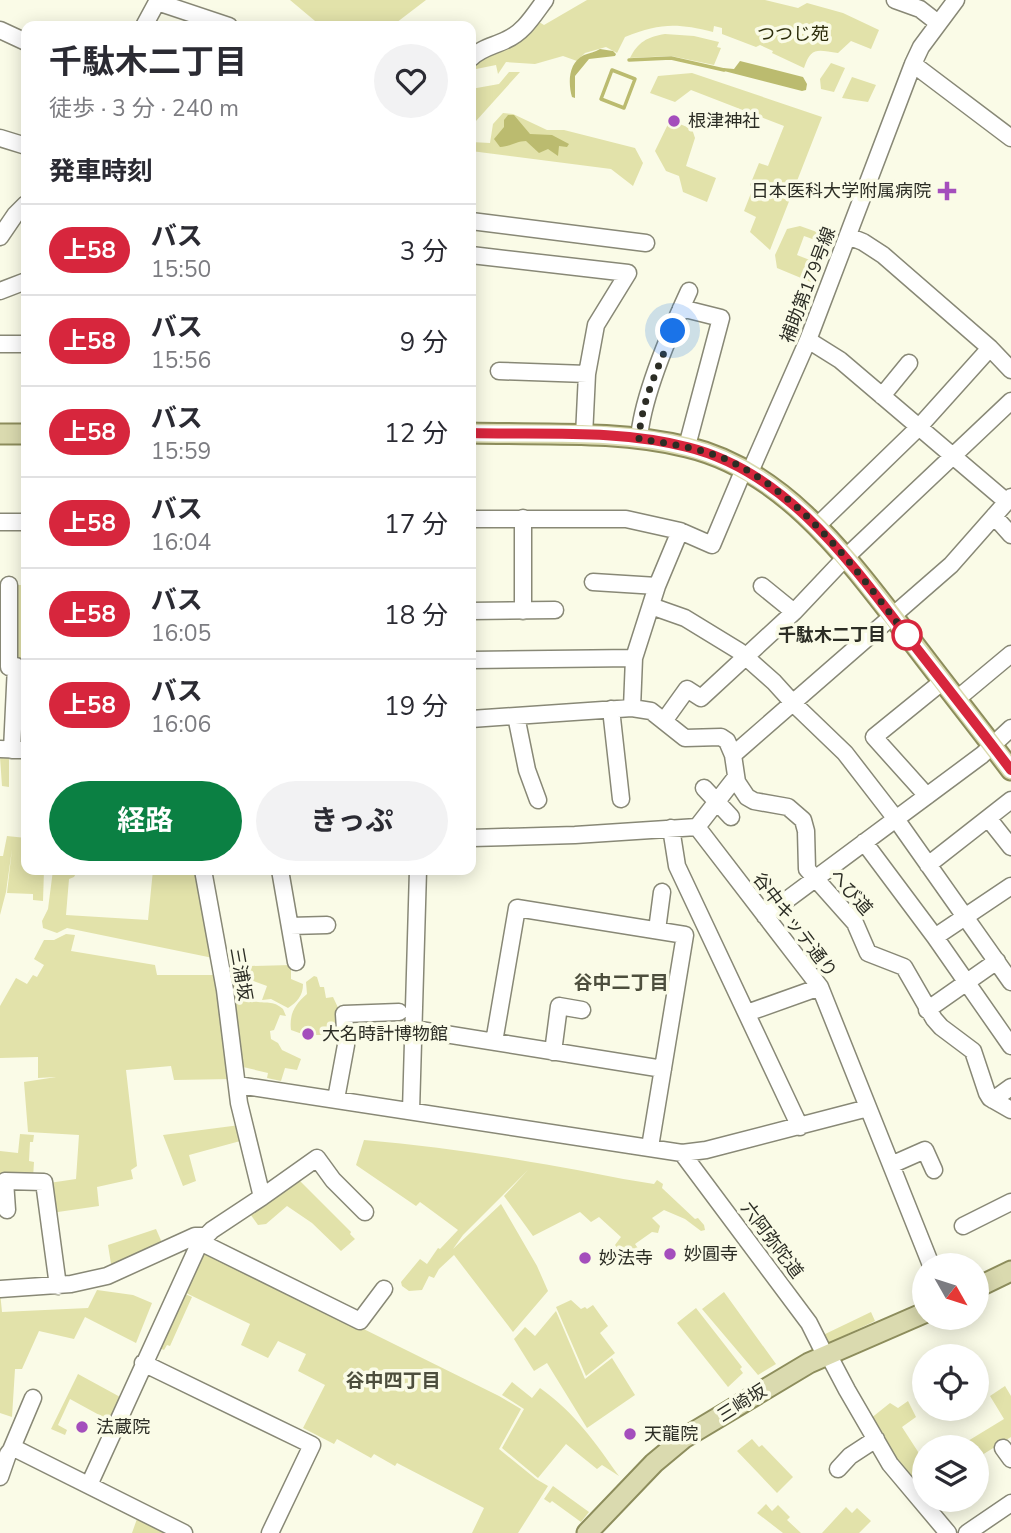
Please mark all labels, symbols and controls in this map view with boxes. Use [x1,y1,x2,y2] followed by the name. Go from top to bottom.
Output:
[757,22,829,46] park label: つつじ苑
[49,40,247,85] text: 千駄木二丁目
[374,44,448,118] button: heart
[49,93,239,124] text: 徒歩 · 3 分 · 240 m
[688,109,760,133] place label: 根津神社
[666,113,682,129] marker: 根津神社
[49,154,153,189] text: 発車時刻
[751,179,931,203] place label: 日本医科大学附属病院
[937,181,957,201] marker: 日本医科大学附属病院
[151,219,203,254] text: バス
[775,224,841,346] street label: 補助第179号線
[63,234,116,266] text: 上58
[400,234,448,269] text: 3 分
[151,254,211,285] text: 15:50
[151,310,203,345] text: バス
[655,313,690,348] your location
[63,325,116,357] text: 上58
[400,325,448,360] text: 9 分
[151,345,211,376] text: 15:56
[151,401,203,436] text: バス
[63,416,116,448] text: 上58
[384,416,448,451] text: 12 分
[151,436,211,467] text: 15:59
[151,492,203,527] text: バス
[63,507,116,539] text: 上58
[384,507,448,542] text: 17 分
[151,527,211,558] text: 16:04
[151,583,203,618] text: バス
[63,598,116,630] text: 上58
[384,598,448,633] text: 18 分
[151,618,211,649] text: 16:05
[892,620,922,650] marker: 千駄木二丁目
[778,623,886,647] place label: 千駄木二丁目
[151,674,203,709] text: バス
[63,689,116,721] text: 上58
[384,689,448,724] text: 19 分
[151,709,211,740] text: 16:06
[49,781,242,861] button: 経路
[256,781,448,861] button: きっぷ
[824,864,878,920] street label: へび道
[748,867,842,983] street label: 谷中キッテ通り
[224,945,258,1003] street label: 三浦坂
[573,970,669,996] district label: 谷中二丁目
[322,1022,448,1046] place label: 大名時計博物館
[300,1026,316,1042] marker: 大名時計博物館
[735,1197,809,1283] street label: 六阿弥陀道
[684,1242,738,1266] place label: 妙圓寺
[599,1246,653,1270] place label: 妙法寺
[662,1246,678,1262] marker: 妙圓寺
[577,1250,593,1266] marker: 妙法寺
[912,1253,989,1330] north arrow
[912,1253,989,1512] map controls
[912,1344,989,1421] button: locate
[345,1368,441,1394] district label: 谷中四丁目
[713,1379,771,1427] street label: 三崎坂
[96,1415,150,1439] place label: 法蔵院
[74,1419,90,1435] marker: 法蔵院
[644,1422,698,1446] place label: 天龍院
[622,1426,638,1442] marker: 天龍院
[912,1435,989,1512] button: layers

